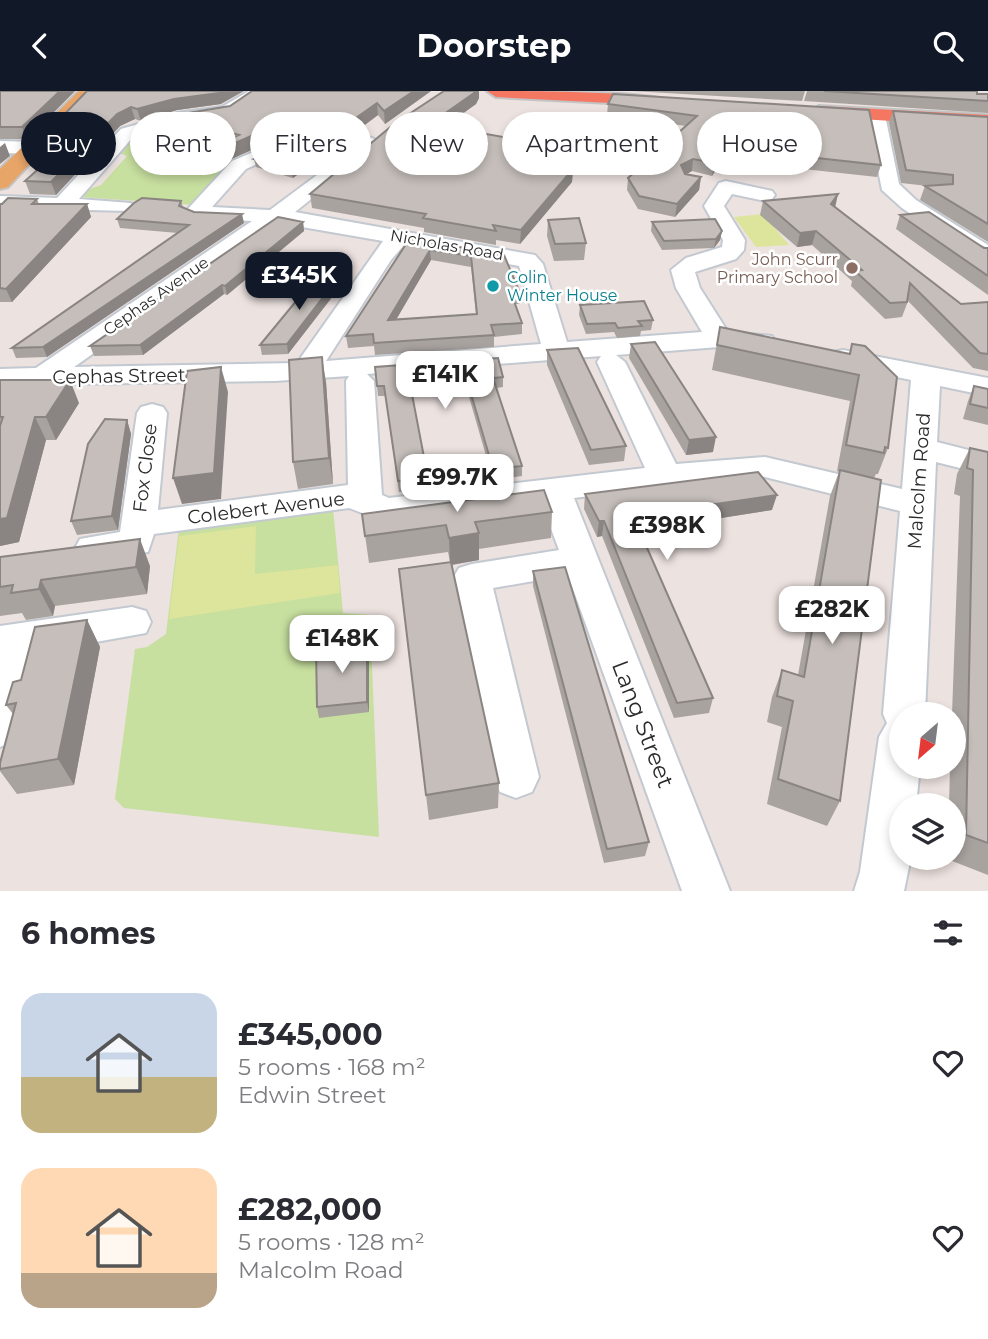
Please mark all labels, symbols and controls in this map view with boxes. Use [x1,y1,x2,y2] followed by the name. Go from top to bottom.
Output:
[417,26,571,65] text: Doorstep
[21,27,59,65] icon: back
[929,27,967,65] icon: search
[21,112,116,175] chip: Buy
[130,112,236,175] chip: Rent
[250,112,371,175] chip: Filters
[385,112,488,175] chip: New
[502,112,683,175] chip: Apartment
[697,112,822,175] chip: House
[389,226,505,264] street label: Nicholas Road
[717,250,838,287] place label: John Scurr Primary School
[100,253,212,339] street label: Cephas Avenue
[250,253,348,312] pin: £345K
[844,260,860,276] marker: John Scurr Primary School
[261,261,337,289] text: £345K
[507,268,617,305] place label: Colin Winter House
[485,278,501,294] marker: Colin Winter House
[396,351,494,411] pin: £141K
[412,360,478,388] text: £141K
[52,363,186,389] street label: Cephas Street
[903,412,935,550] street label: Malcolm Road
[128,422,162,514] street label: Fox Close
[400,455,514,514] pin: £99.7K
[417,463,497,491] text: £99.7K
[186,487,346,529] street label: Colebert Avenue
[618,503,716,562] pin: £398K
[629,511,705,539] text: £398K
[783,587,881,646] pin: £282K
[795,595,869,623] text: £282K
[293,615,391,675] pin: £148K
[306,624,378,652] text: £148K
[606,656,680,792] street label: Lang Street
[889,702,966,779] north arrow
[889,702,966,870] map controls
[889,793,966,870] button: layers
[929,914,967,952] icon: filters
[21,915,156,952] text: 6 homes
[238,1016,383,1053] text: £345,000
[77,1021,161,1105] icon: home
[929,1044,967,1082] icon: heart
[238,1053,426,1081] text: 5 rooms · 168 m²
[238,1081,386,1109] text: Edwin Street
[238,1191,382,1228] text: £282,000
[77,1196,161,1280] icon: home
[929,1219,967,1257] icon: heart
[238,1228,425,1256] text: 5 rooms · 128 m²
[238,1256,404,1284] text: Malcolm Road

